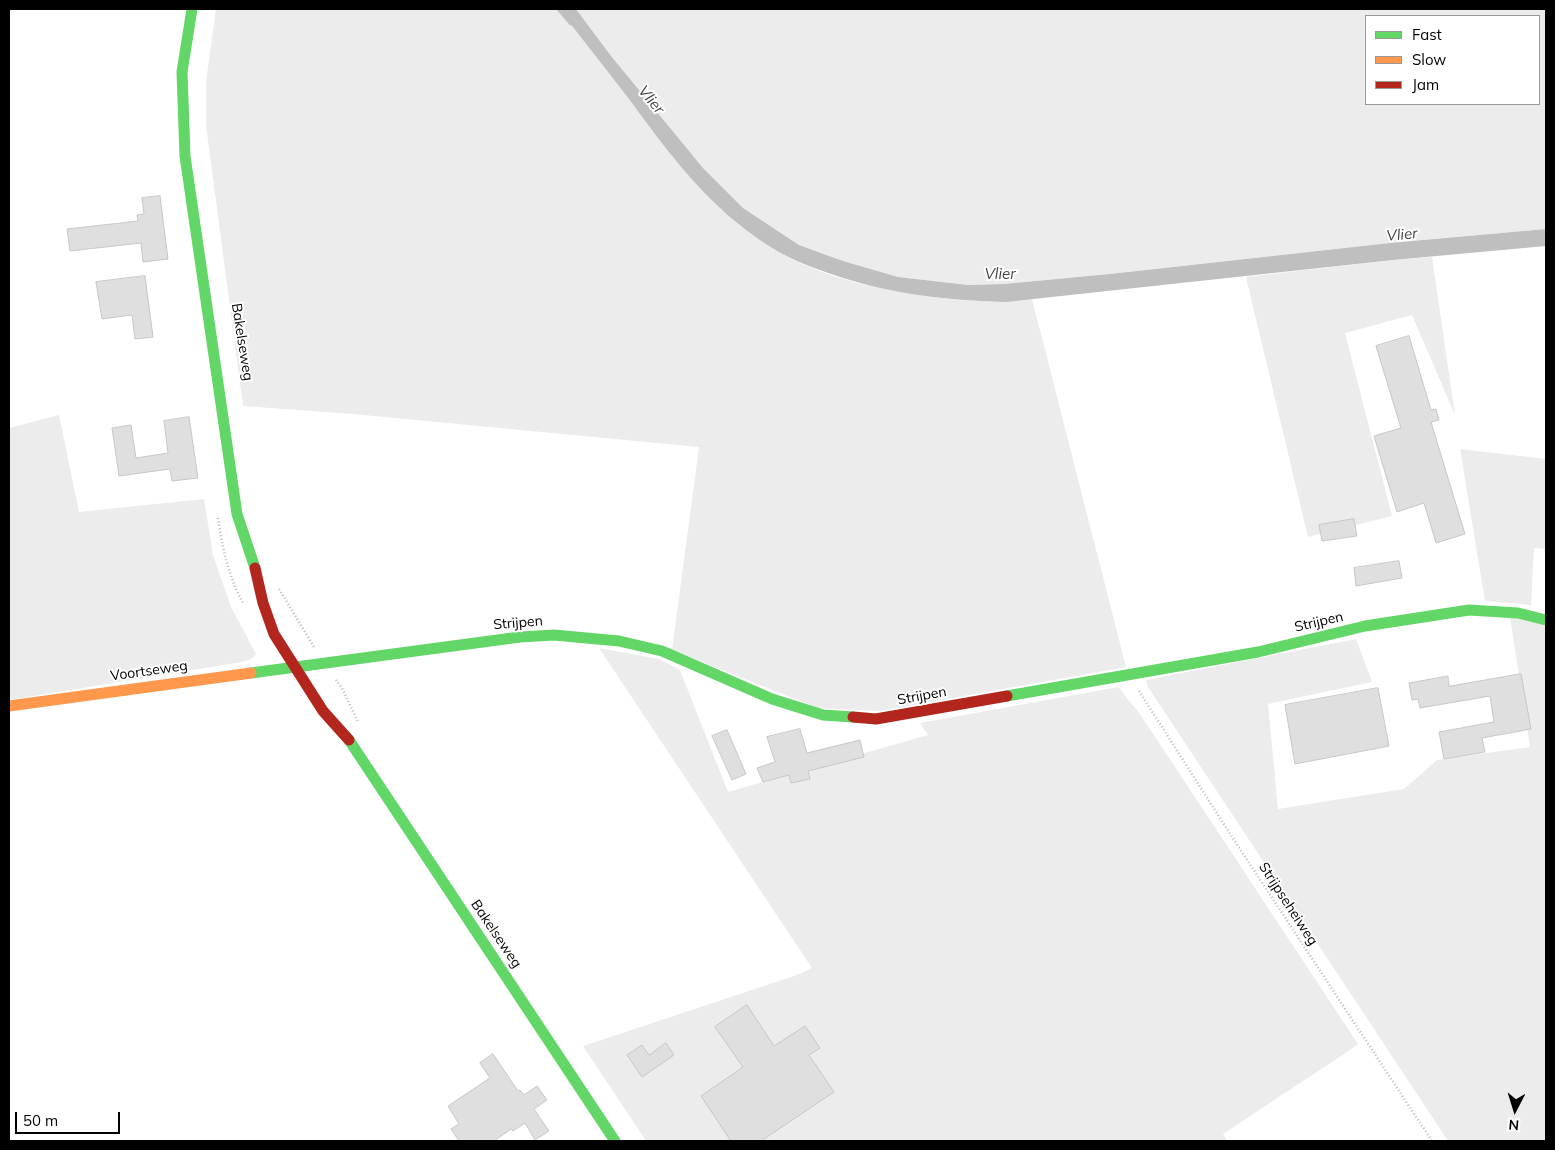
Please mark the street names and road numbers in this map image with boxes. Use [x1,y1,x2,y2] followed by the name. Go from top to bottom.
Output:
[228,302,256,382] street label: Bakelseweg
[1293,608,1345,636] street label: Strijpen
[493,612,543,634] street label: Strijpen
[109,657,189,685] street label: Voortseweg
[896,683,948,709] street label: Strijpen
[1255,859,1321,949] street label: Strijpseheiweg
[467,897,525,971] street label: Bakelseweg

